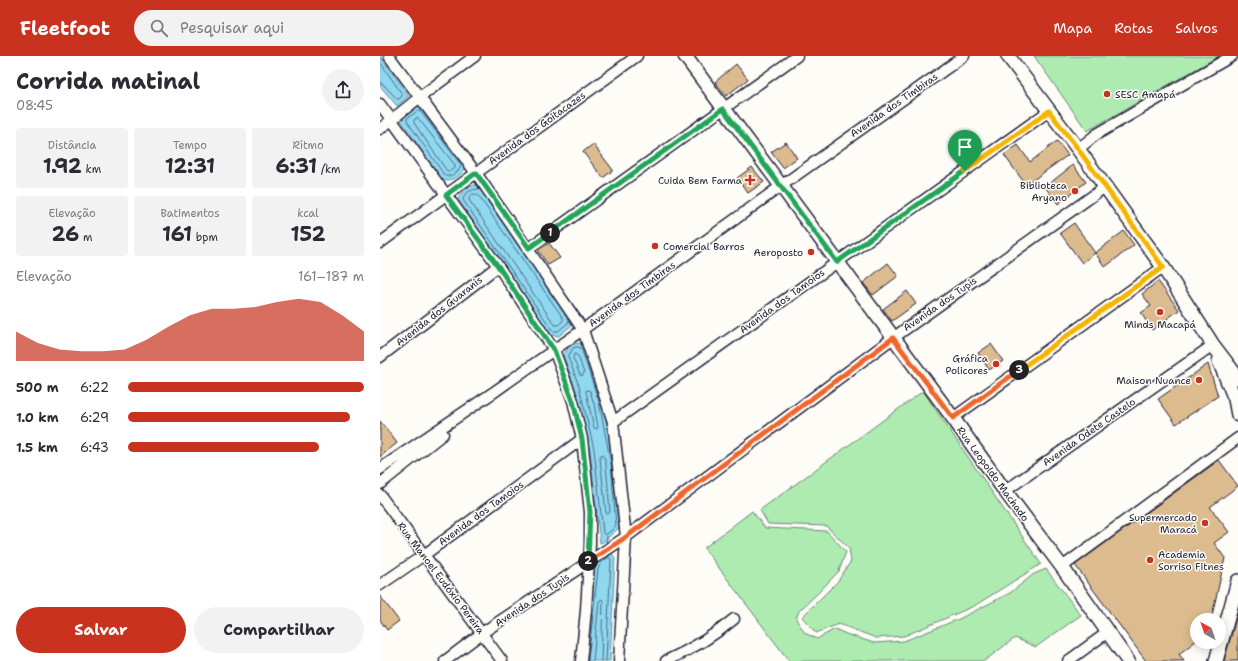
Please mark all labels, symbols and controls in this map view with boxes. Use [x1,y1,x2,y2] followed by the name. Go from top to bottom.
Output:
[134,10,414,46] search box
[20,16,110,41] text: Fleetfoot
[148,17,170,39] icon: search
[180,18,284,38] text: Pesquisar aqui
[1053,19,1092,37] text: Mapa
[1114,19,1153,37] text: Rotas
[1175,19,1218,37] text: Salvos
[16,67,200,96] text: Corrida matinal
[322,69,364,111] button: share
[848,70,940,140] street label: Avenida dos Timbiras
[486,88,588,168] street label: Avenida dos Goitacazes
[1115,88,1176,101] place label: SESC Amapá
[1102,89,1112,99] marker: SESC Amapá
[16,97,53,114] text: 08:45
[948,130,982,171] pin
[954,136,976,158] icon: arrive
[48,138,96,153] text: Distância
[173,138,207,153] text: Tempo
[292,138,324,153] text: Ritmo
[43,153,82,179] text: 1.92
[165,153,215,179] text: 12:31
[275,153,317,179] text: 6:31
[82,162,101,177] text: km
[317,162,341,177] text: /km
[658,174,743,187] place label: Cuida Bem Farma
[745,175,755,185] marker: Cuida Bem Farma
[1020,179,1068,204] place label: Biblioteca Aryano
[1070,186,1080,196] marker: Biblioteca Aryano
[48,206,96,221] text: Elevação
[160,206,220,221] text: Batimentos
[297,206,319,221] text: kcal
[52,221,79,247] text: 26
[162,221,192,247] text: 161
[291,221,325,247] text: 152
[540,223,560,243] pin: 1
[547,225,553,240] text: 1
[79,230,92,245] text: m
[192,230,218,245] text: bpm
[663,240,745,253] place label: Comercial Barros
[650,241,660,251] marker: Comercial Barros
[754,246,803,259] place label: Aeroposto
[806,247,816,257] marker: Aeroposto
[586,258,678,330] street label: Avenida dos Timbiras
[737,266,827,336] street label: Avenida dos Tamoios
[16,268,72,285] text: Elevação
[298,268,364,285] text: 161–187 m
[393,273,485,349] street label: Avenida dos Guaranis
[901,274,979,334] street label: Avenida dos Tupis
[1155,307,1165,317] marker: Minds Macapá
[1124,318,1197,331] place label: Minds Macapá
[945,352,989,377] place label: Gráfica Policores
[991,359,1001,369] marker: Gráfica Policores
[1009,360,1029,380] pin: 3
[1015,362,1023,377] text: 3
[1116,374,1191,387] place label: Maison Nuance
[1194,375,1204,385] marker: Maison Nuance
[16,379,59,396] text: 500 m
[80,379,109,396] text: 6:22
[1040,395,1138,469] street label: Avenida Odete Castelo
[16,409,58,426] text: 1.0 km
[80,409,109,426] text: 6:29
[954,424,1032,524] street label: Rua Leopoldo Machado
[16,439,58,456] text: 1.5 km
[80,439,109,456] text: 6:43
[436,478,526,548] street label: Avenida dos Tamoios
[1129,511,1198,536] place label: Supermercado Maracá
[1200,518,1210,528] marker: Supermercado Maracá
[395,520,488,637] street label: Rua Manoel Eudóxio Pereira
[1158,548,1224,573] place label: Academia Sorriso Fitnes
[578,551,598,571] pin: 2
[584,553,592,568] text: 2
[1145,555,1155,565] marker: Academia Sorriso Fitnes
[492,570,572,630] street label: Avenida dos Tupis
[16,607,186,653] button: Salvar
[194,607,364,653] button: Compartilhar
[1190,613,1226,649] north arrow
[1190,613,1226,649] map controls

